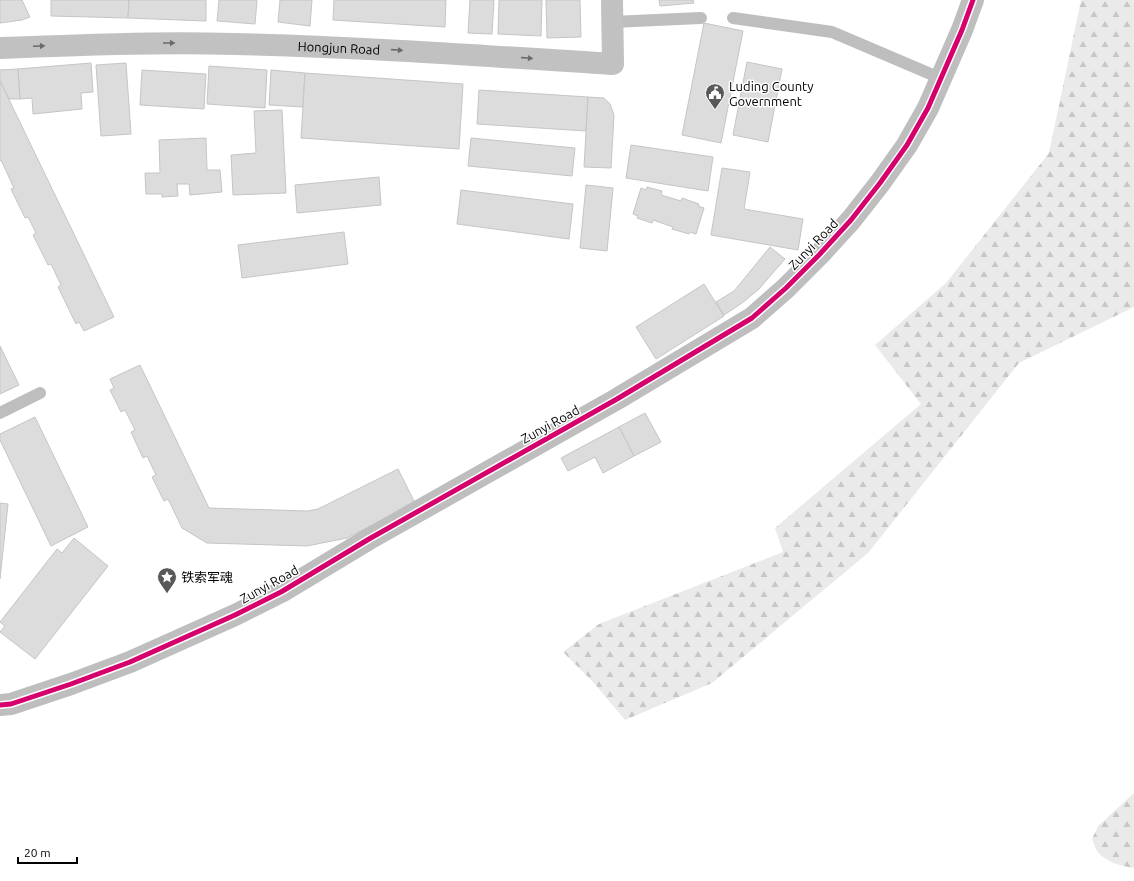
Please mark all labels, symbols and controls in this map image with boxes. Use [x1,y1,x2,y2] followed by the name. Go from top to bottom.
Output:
[297,39,381,57] street label: Hongjun Road
[163,40,176,46] one-way arrow
[33,43,46,49] one-way arrow
[391,46,403,53] one-way arrow
[520,55,533,62] one-way arrow
[729,79,813,108] place label: Luding County Government
[704,82,726,110] public building icon: Luding County Government
[786,216,840,272] street label: Zunyi Road
[518,402,582,446] street label: Zunyi Road
[237,562,301,606] street label: Zunyi Road
[156,566,178,594] place icon: 铁索军魂
[181,570,233,584] place label: 铁索军魂
[18,839,77,865] scale bar
[24,846,51,859] text: 20 m

